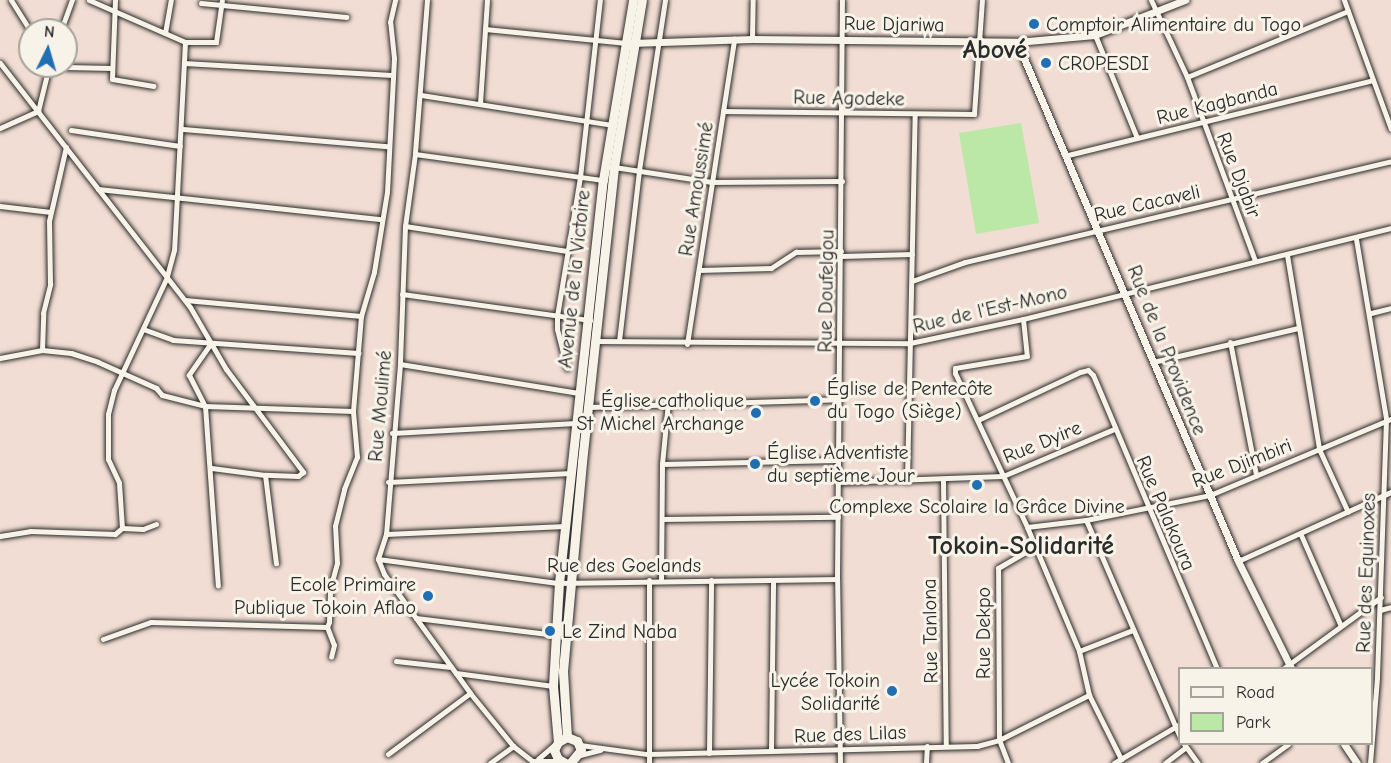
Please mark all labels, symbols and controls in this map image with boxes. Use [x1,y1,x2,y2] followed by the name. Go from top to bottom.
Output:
[843,11,945,37] street label: Rue Djariwa
[1046,12,1301,36] place label: Comptoir Alimentaire du Togo
[1027,17,1041,31] marker: Comptoir Alimentaire du Togo
[18,18,78,78] north arrow
[43,23,55,41] text: N
[963,35,1027,67] district label: Abové
[1058,51,1149,75] place label: CROPESDI
[1039,56,1053,70] marker: CROPESDI
[1154,76,1280,130] street label: Rue Kagbanda
[793,85,905,111] street label: Rue Agodeke
[674,120,718,258] street label: Rue Amoussimé
[1212,129,1266,221] street label: Rue Djabir
[1092,179,1202,227] street label: Rue Cacaveli
[553,189,595,369] street label: Avenue de la Victoire
[813,229,839,353] street label: Rue Doufelgou
[1122,262,1212,438] street label: Rue de la Providence
[911,280,1069,338] street label: Rue de l'Est-Mono
[363,349,397,463] street label: Rue Moulimé
[827,377,993,424] place label: Église de Pentecôte du Togo (Siège)
[577,389,744,436] place label: Église catholique St Michel Archange
[808,394,822,408] marker: Église de Pentecôte du Togo (Siège)
[749,406,763,420] marker: Église catholique St Michel Archange
[999,415,1085,469] street label: Rue Dyire
[1189,433,1295,493] street label: Rue Djimbiri
[767,440,915,487] place label: Église Adventiste du septième Jour
[1131,452,1201,574] street label: Rue Palakoura
[748,457,762,471] marker: Église Adventiste du septième Jour
[970,478,984,492] marker: Complexe Scolaire la Grâce Divine
[1351,493,1381,653] street label: Rue des Equinoxes
[829,494,1125,518] place label: Complexe Scolaire la Grâce Divine
[928,531,1114,563] district label: Tokoin-Solidarité
[547,553,701,577] street label: Rue des Goelands
[234,572,416,619] place label: Ecole Primaire Publique Tokoin Aflao
[917,578,943,684] street label: Rue Tanlona
[971,587,995,679] street label: Rue Dekpo
[421,589,435,603] marker: Ecole Primaire Publique Tokoin Aflao
[562,619,677,643] place label: Le Zind Naba
[543,624,557,638] marker: Le Zind Naba
[1178,667,1373,745] legend
[770,668,880,715] place label: Lycée Tokoin Solidarité
[1236,682,1275,703] text: Road
[885,684,899,698] marker: Lycée Tokoin Solidarité
[1236,712,1270,733] text: Park
[794,720,906,748] street label: Rue des Lilas

